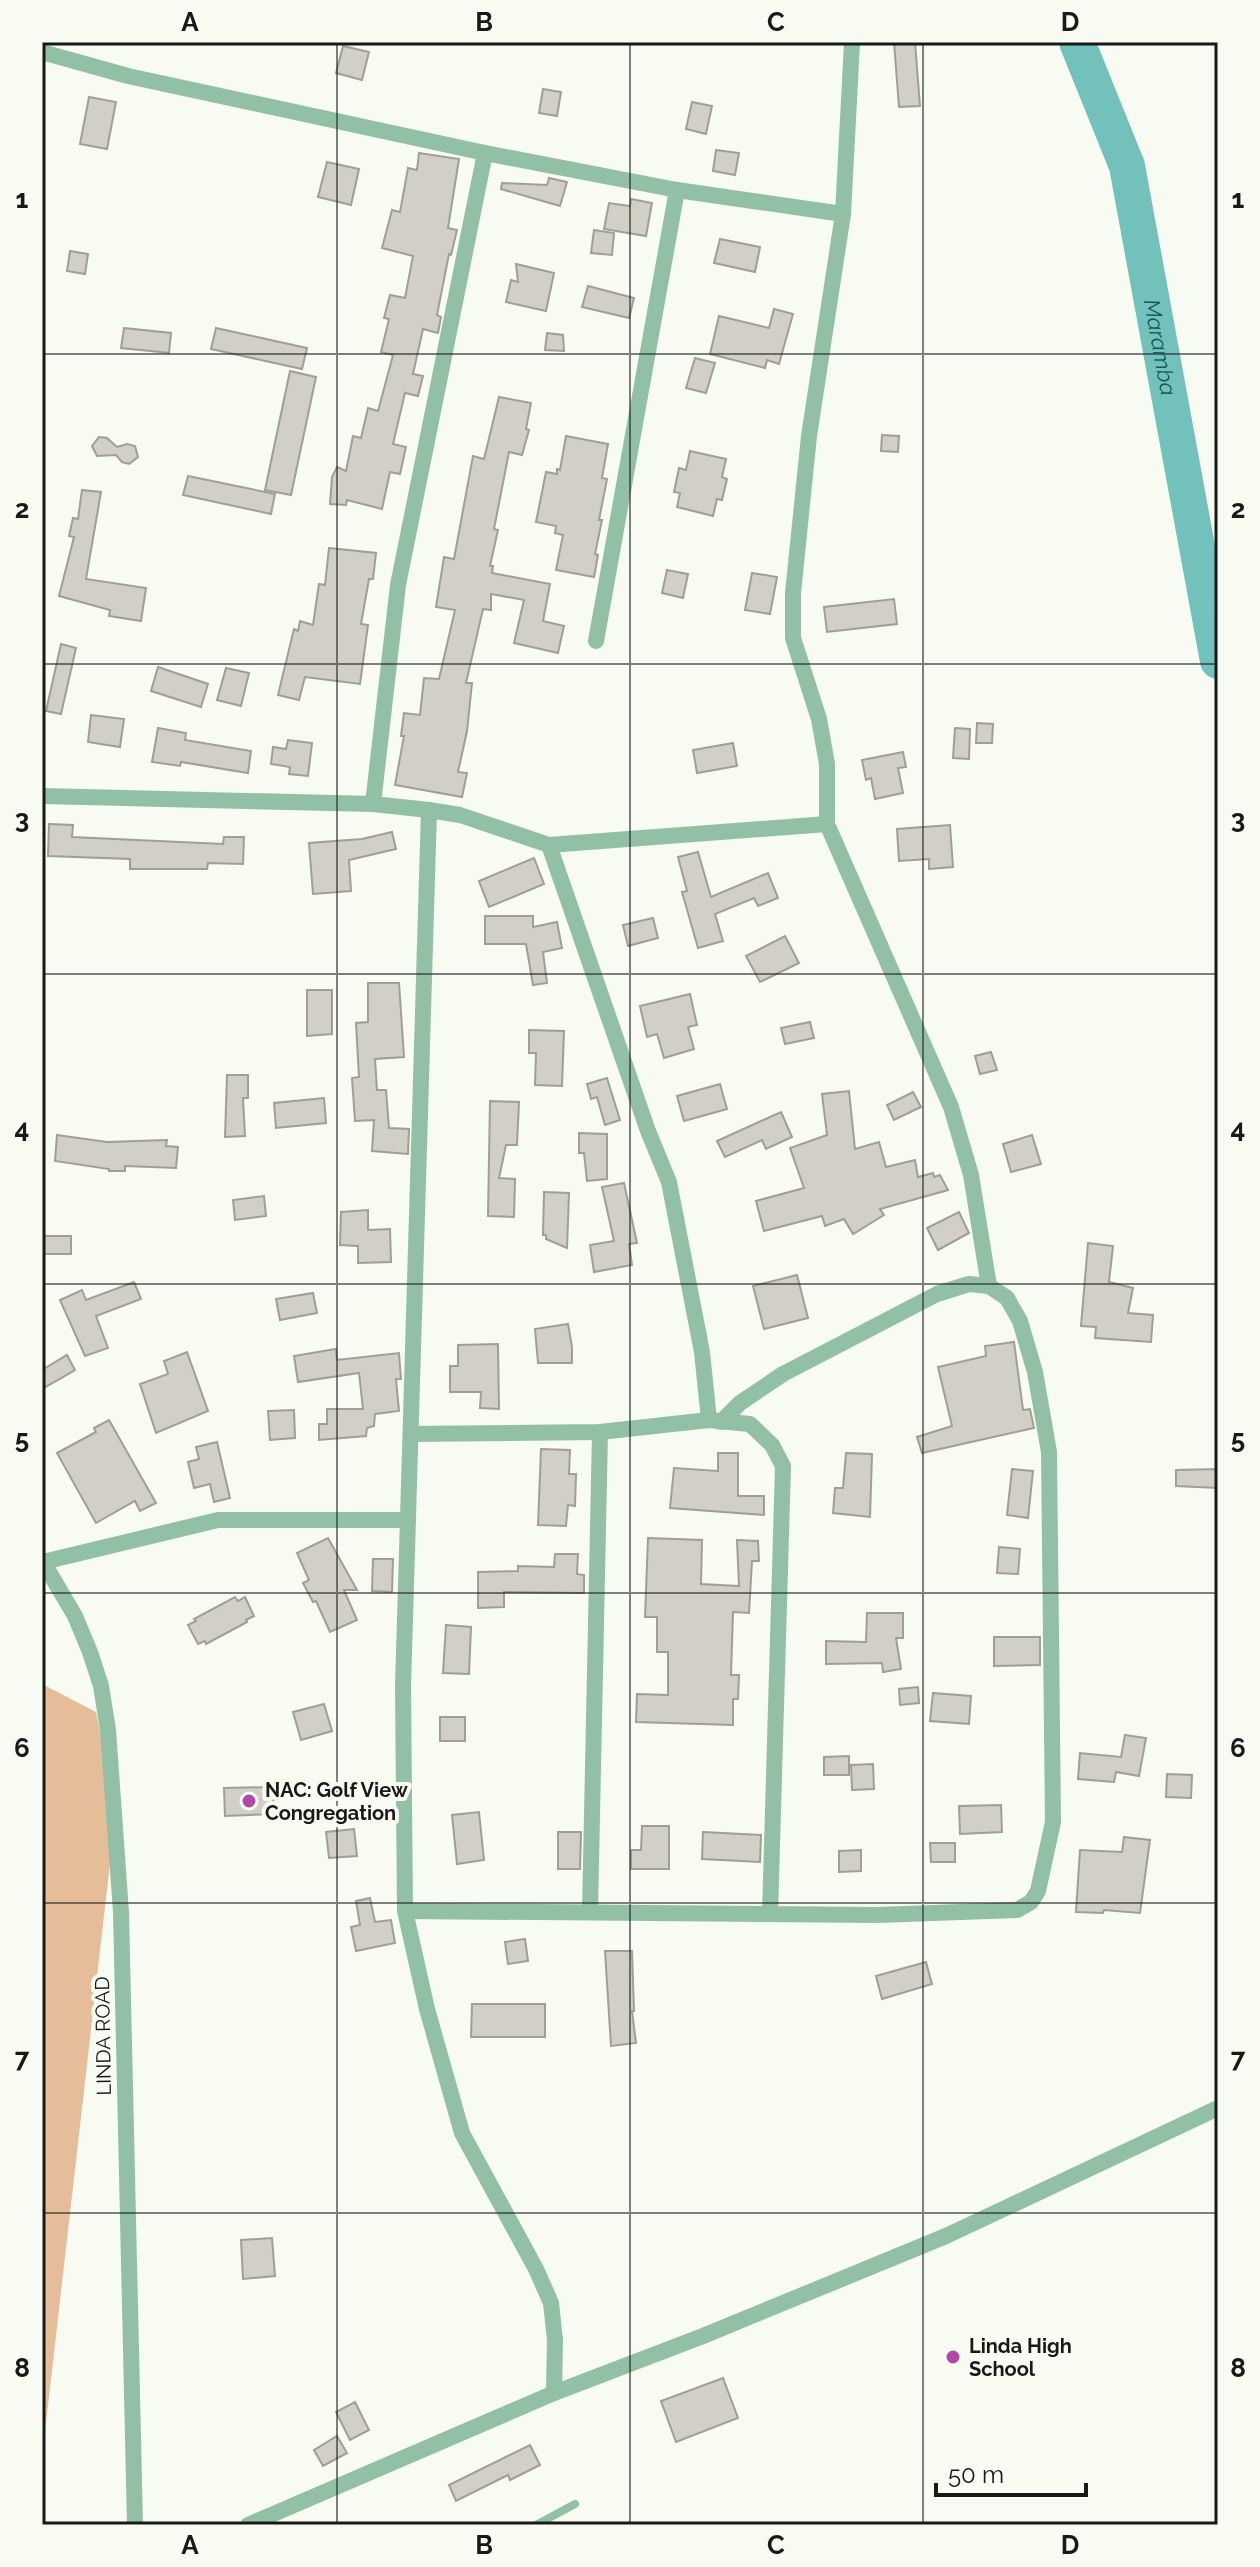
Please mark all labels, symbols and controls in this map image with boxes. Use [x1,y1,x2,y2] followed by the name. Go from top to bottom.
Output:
[181,7,199,37] text: A
[475,7,493,37] text: B
[767,7,785,37] text: C
[1061,7,1079,37] text: D
[16,184,29,214] text: 1
[1232,184,1245,214] text: 1
[1139,297,1182,398] water label: Maramba
[15,494,29,524] text: 2
[1231,494,1245,524] text: 2
[15,804,29,834] text: 3
[1231,804,1245,834] text: 3
[15,1114,29,1144] text: 4
[1231,1114,1245,1144] text: 4
[15,1424,29,1454] text: 5
[1231,1424,1245,1454] text: 5
[14,1733,30,1763] text: 6
[1230,1733,1246,1763] text: 6
[265,1778,408,1825] place label: NAC: Golf View Congregation
[240,1792,258,1810] marker: NAC: Golf View Congregation
[90,1976,116,2096] street label: LINDA ROAD
[15,2043,30,2073] text: 7
[1231,2043,1246,2073] text: 7
[969,2334,1072,2381] place label: Linda High School
[944,2348,962,2366] marker: Linda High School
[14,2353,30,2383] text: 8
[1230,2353,1246,2383] text: 8
[936,2447,1086,2497] scale bar
[948,2460,1004,2489] text: 50 m
[181,2530,199,2560] text: A
[475,2530,493,2560] text: B
[767,2530,785,2560] text: C
[1061,2530,1079,2560] text: D

